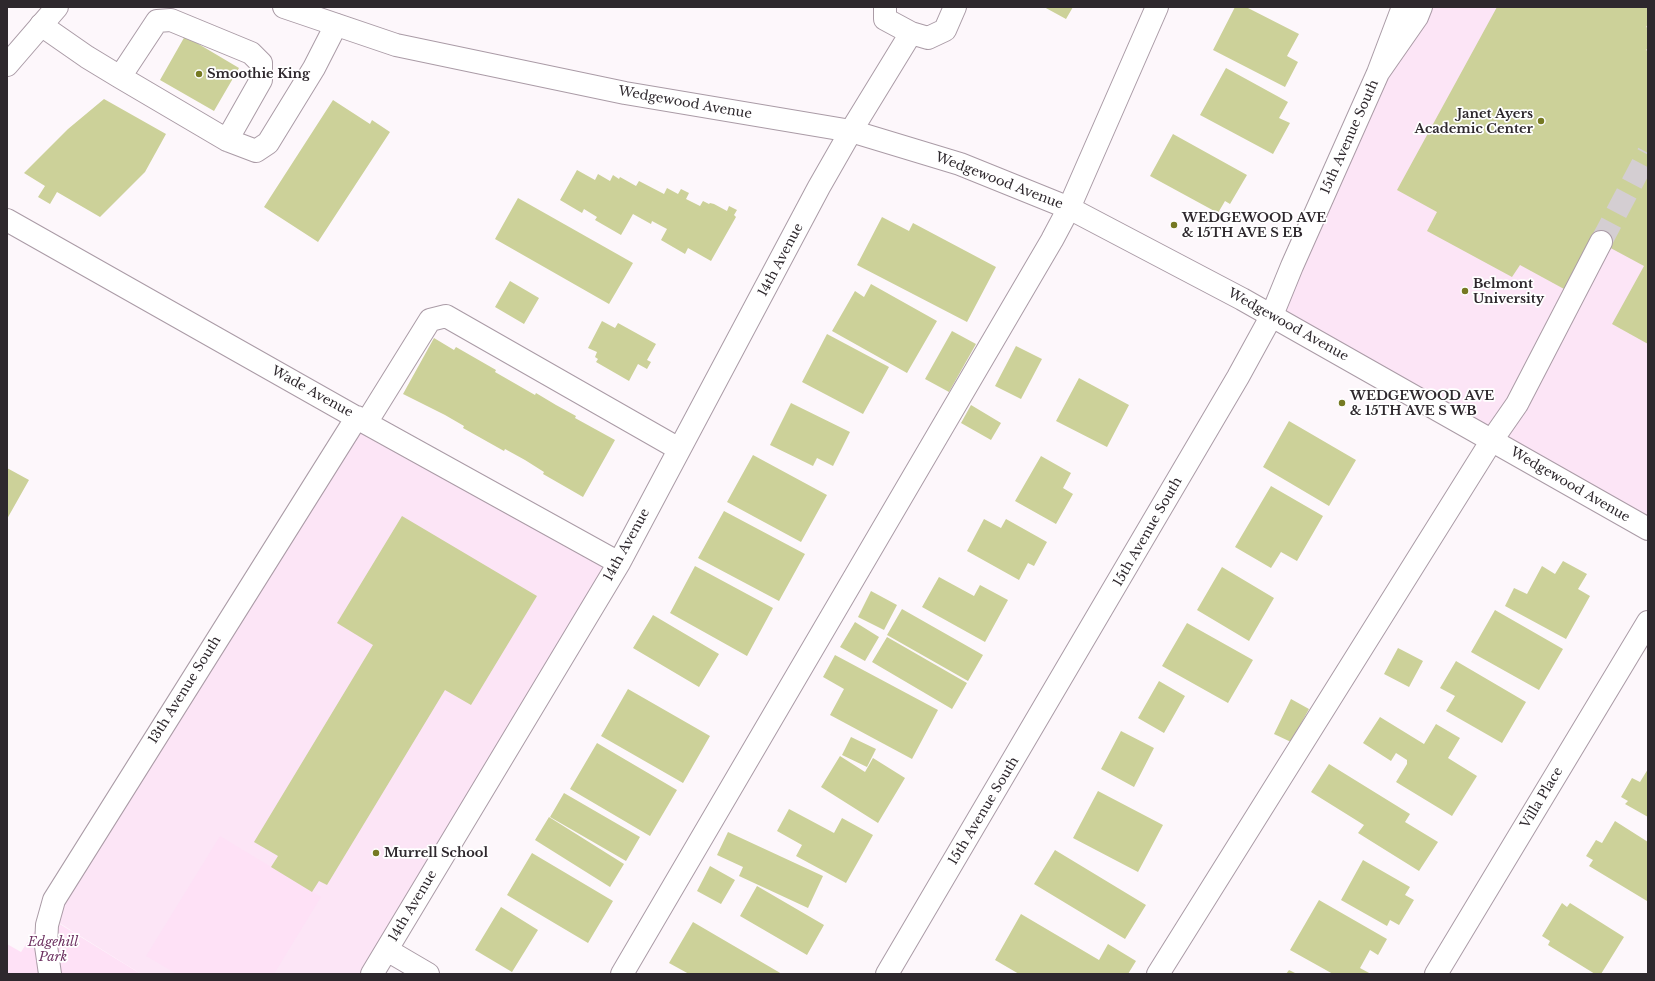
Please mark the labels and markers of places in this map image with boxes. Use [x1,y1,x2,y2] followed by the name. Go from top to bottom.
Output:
[207,66,310,82] place label: Smoothie King
[194,69,204,79] marker: Smoothie King
[1415,106,1533,137] place label: Janet Ayers Academic Center
[1536,116,1546,126] marker: Janet Ayers Academic Center
[1182,210,1326,241] place label: WEDGEWOOD AVE & 15TH AVE S EB
[1169,220,1179,230] marker: WEDGEWOOD AVE & 15TH AVE S EB
[1473,276,1544,307] place label: Belmont University
[1460,286,1470,296] marker: Belmont University
[1350,388,1494,419] place label: WEDGEWOOD AVE & 15TH AVE S WB
[1337,398,1347,408] marker: WEDGEWOOD AVE & 15TH AVE S WB
[384,845,488,861] place label: Murrell School
[371,848,381,858] marker: Murrell School

